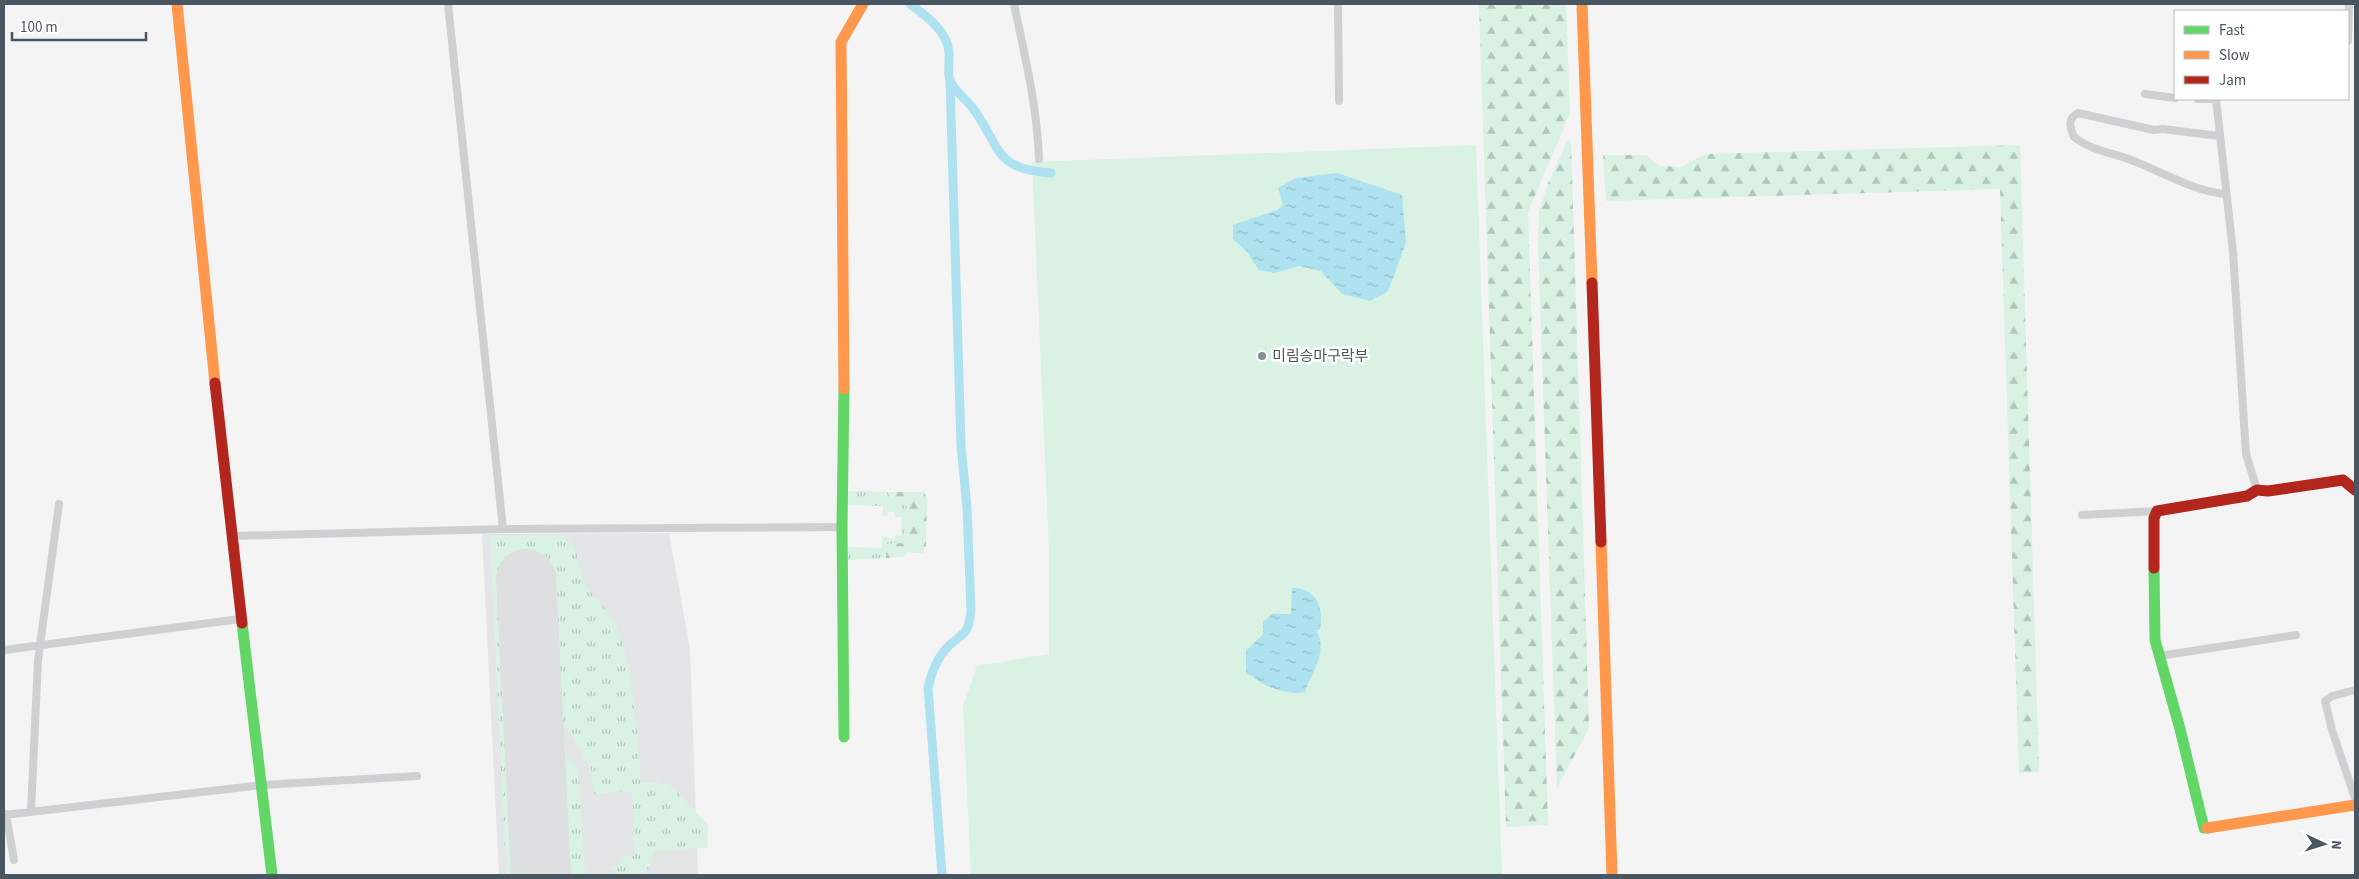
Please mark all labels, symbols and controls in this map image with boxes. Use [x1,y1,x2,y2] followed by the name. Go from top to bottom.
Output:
[12,10,146,42] scale bar
[2174,10,2349,100] legend
[20,17,58,38] text: 100 m
[2219,20,2245,41] text: Fast
[2219,45,2250,66] text: Slow
[2219,70,2246,91] text: Jam
[1272,346,1369,367] place label: 미림승마구락부
[1256,350,1268,362] marker: 미림승마구락부
[2299,819,2349,869] north arrow
[2326,839,2346,850] text: N

